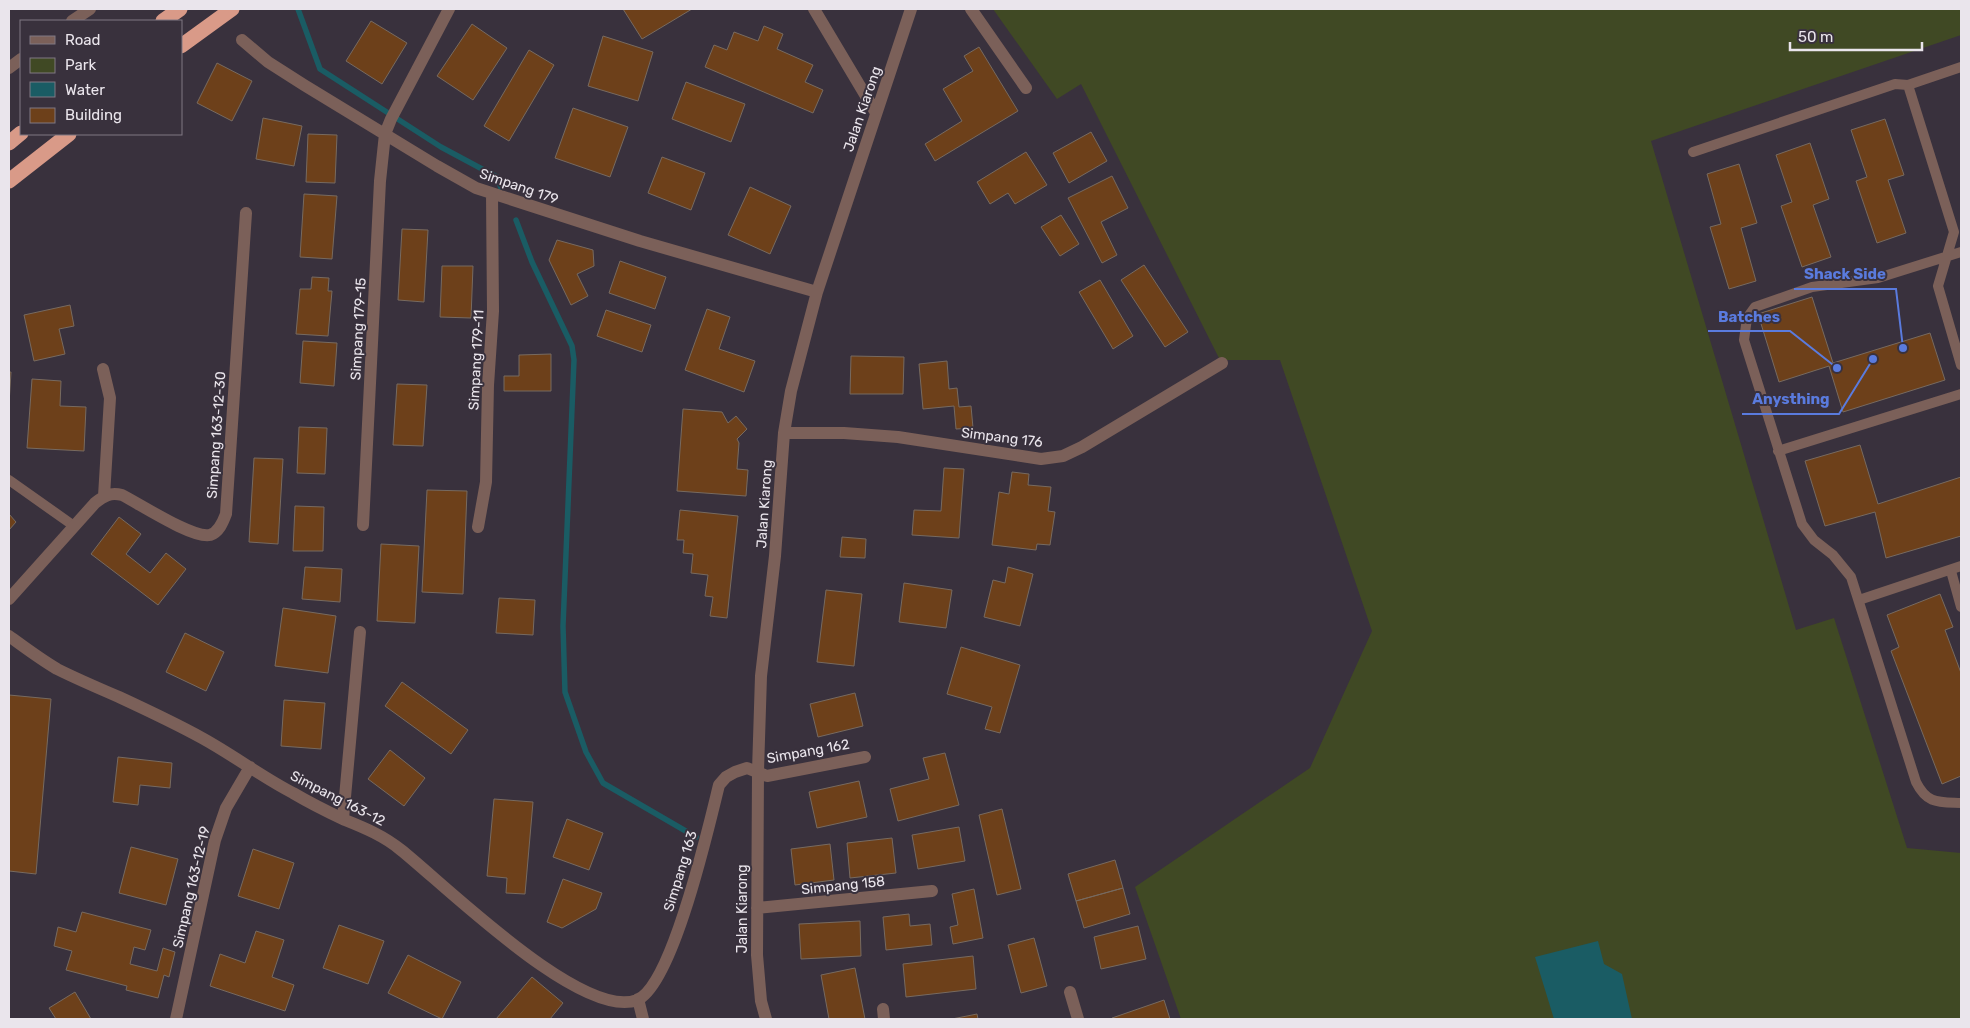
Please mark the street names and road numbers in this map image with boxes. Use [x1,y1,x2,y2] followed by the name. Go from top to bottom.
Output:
[840,64,885,154] street label: Jalan Kiarong
[477,165,561,208] street label: Simpang 179
[347,277,370,381] street label: Simpang 179-15
[465,309,488,411] street label: Simpang 179-11
[204,371,229,499] street label: Simpang 163-12-30
[960,424,1044,451] street label: Simpang 176
[753,459,776,549] street label: Jalan Kiarong
[765,736,851,767] street label: Simpang 162
[287,767,388,830] street label: Simpang 163-12
[169,825,214,950] street label: Simpang 163-12-19
[660,829,701,914] street label: Simpang 163
[734,864,751,954] street label: Jalan Kiarong
[800,873,886,898] street label: Simpang 158

